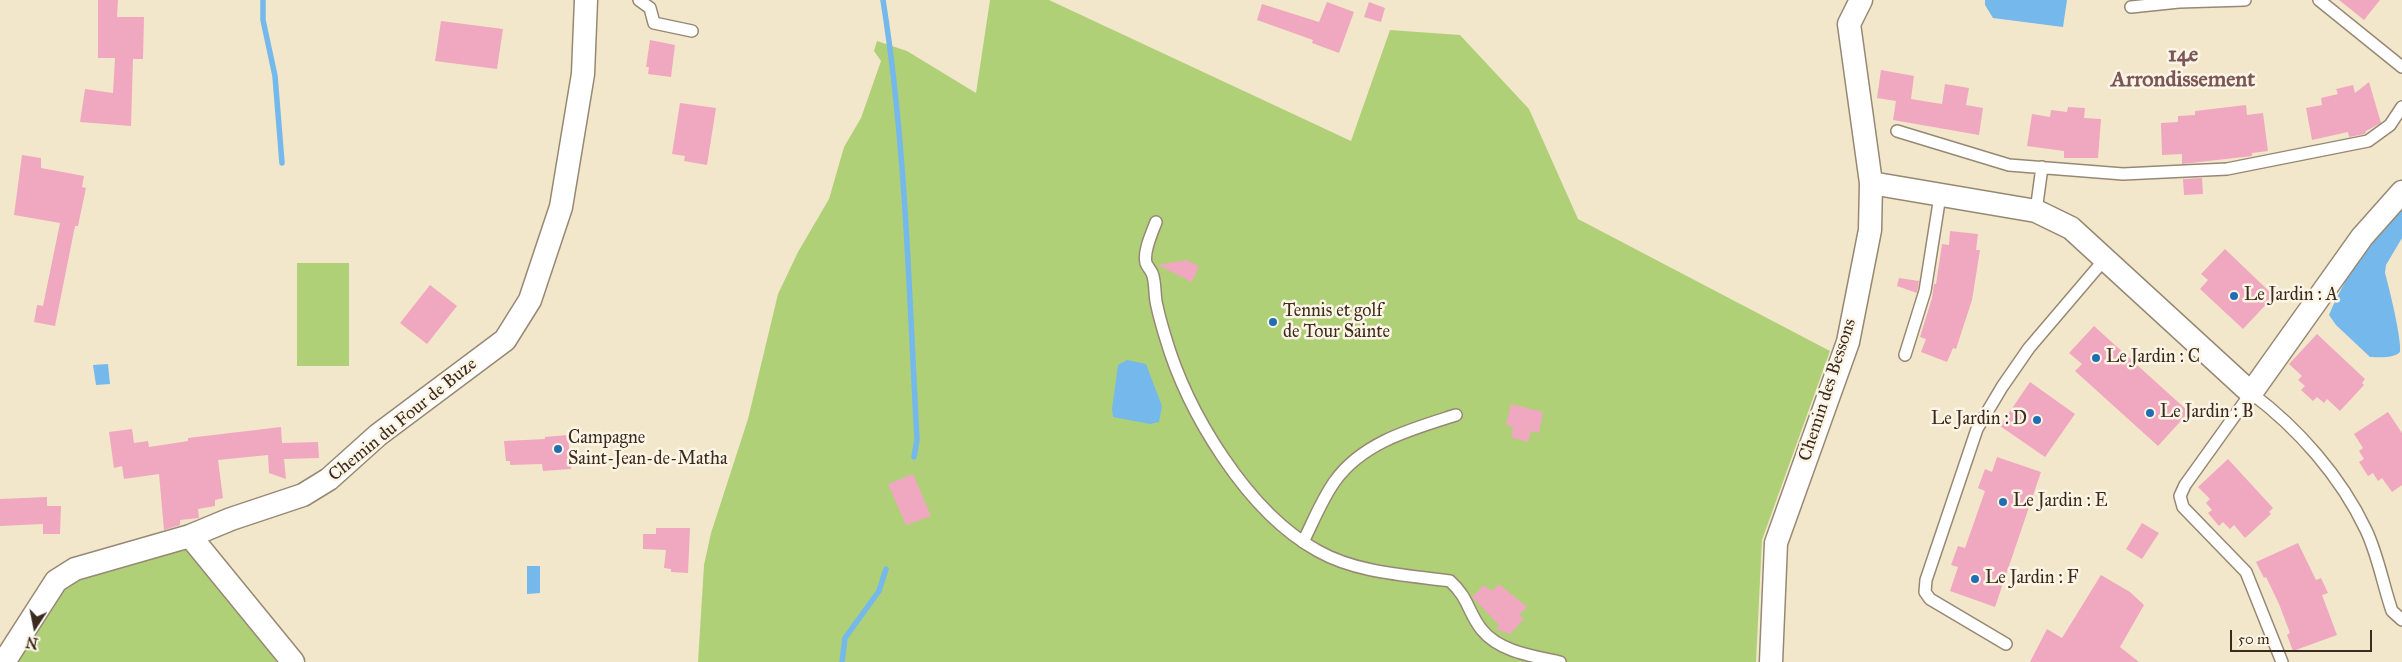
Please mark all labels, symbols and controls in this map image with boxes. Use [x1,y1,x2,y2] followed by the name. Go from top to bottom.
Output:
[2111,43,2255,94] district label: 14e Arrondissement
[2244,285,2338,307] place label: Le Jardin : A
[2228,290,2240,302] marker: Le Jardin : A
[1283,301,1390,344] place label: Tennis et golf de Tour Sainte
[1267,316,1279,328] marker: Tennis et golf de Tour Sainte
[1795,316,1861,464] street label: Chemin des Bessons
[2106,347,2200,369] place label: Le Jardin : C
[2090,352,2102,364] marker: Le Jardin : C
[325,354,481,486] street label: Chemin du Four de Buze
[2160,402,2254,424] place label: Le Jardin : B
[2144,407,2156,419] marker: Le Jardin : B
[1931,409,2027,431] place label: Le Jardin : D
[2031,414,2043,426] marker: Le Jardin : D
[568,428,728,470] place label: Campagne Saint-Jean-de-Matha
[552,443,564,455] marker: Campagne Saint-Jean-de-Matha
[2013,491,2108,513] place label: Le Jardin : E
[1997,496,2009,508] marker: Le Jardin : E
[1985,568,2079,590] place label: Le Jardin : F
[1969,573,1981,585] marker: Le Jardin : F
[10,602,60,652] north arrow
[2232,620,2374,652] scale bar
[2238,630,2270,648] text: 50 m
[25,633,39,652] text: N

